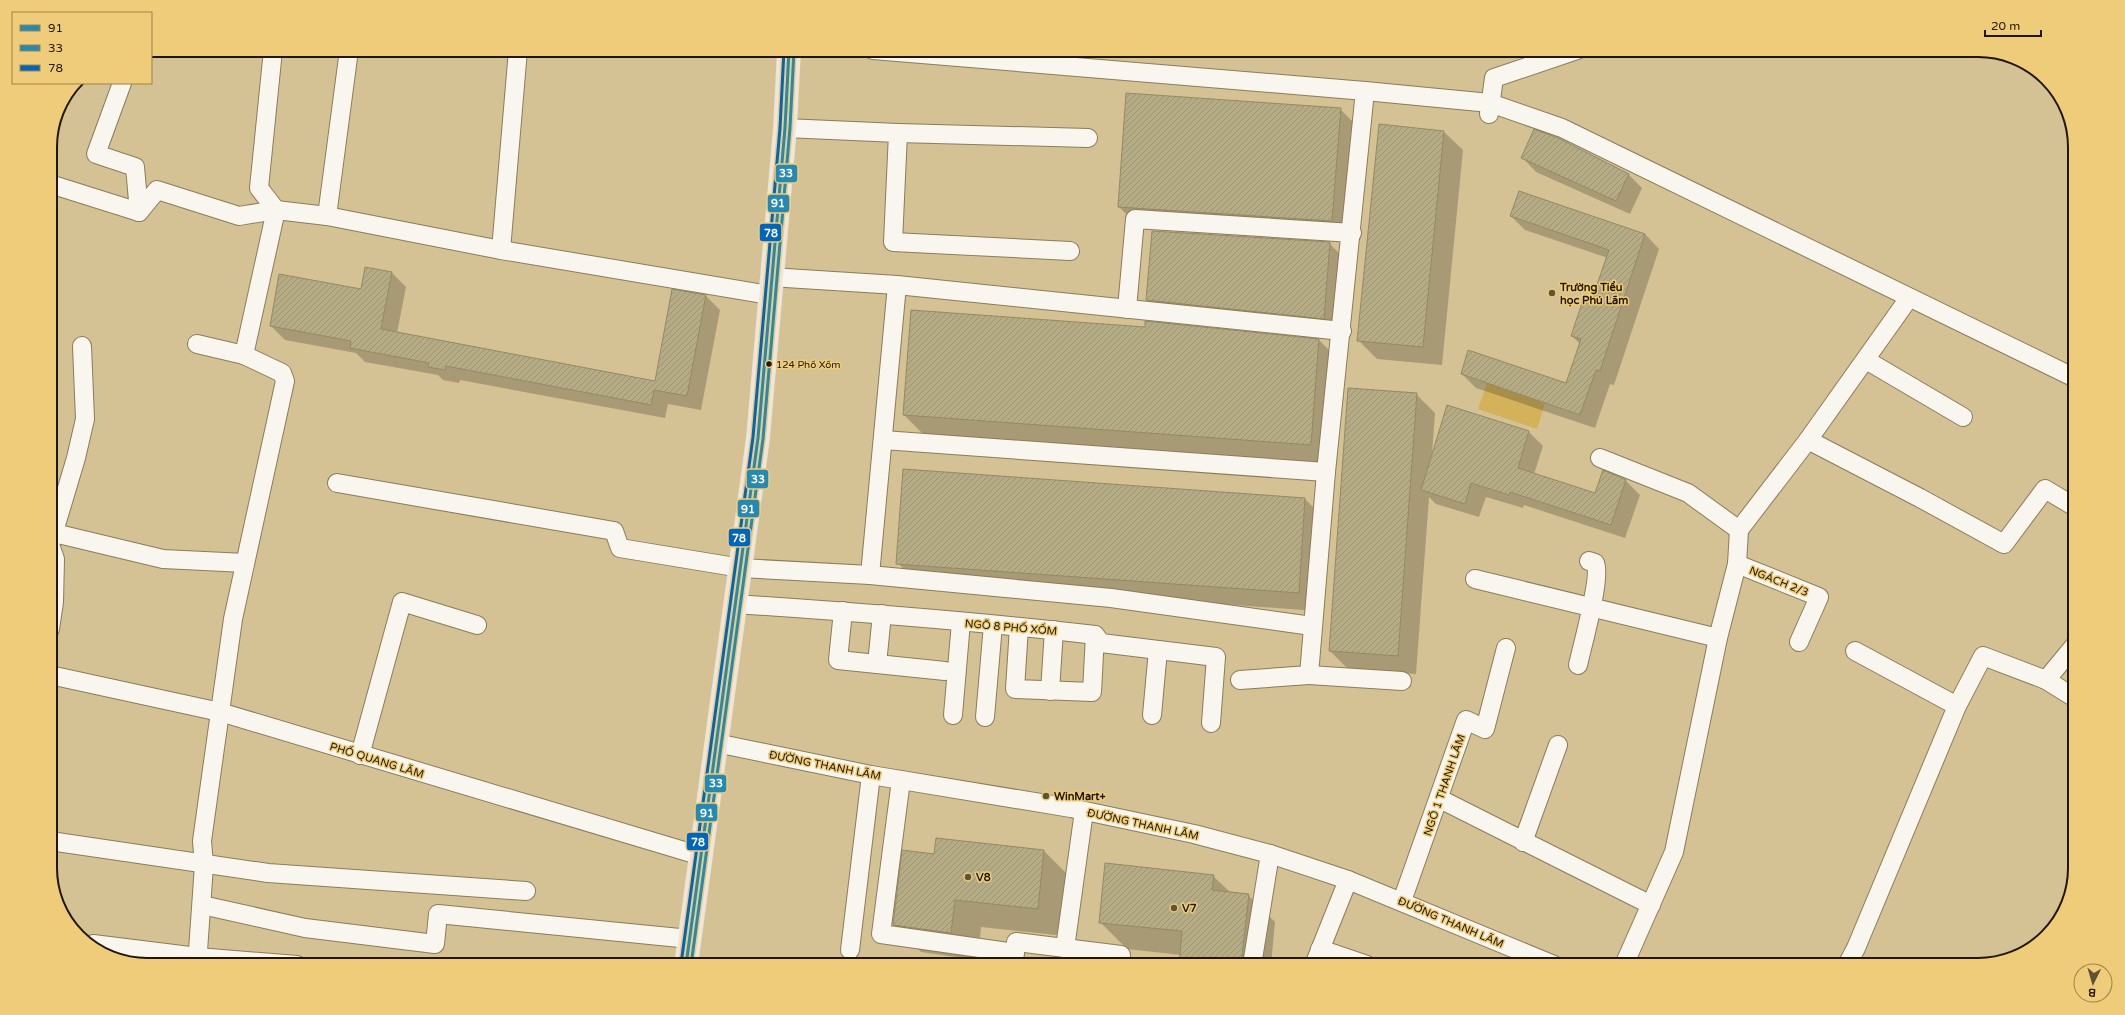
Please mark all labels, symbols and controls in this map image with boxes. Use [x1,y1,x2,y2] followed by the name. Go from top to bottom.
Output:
[12,12,152,84] legend
[1985,12,2041,38] scale bar
[1991,19,2020,33] text: 20 m
[48,21,63,35] text: 91
[48,41,63,55] text: 33
[48,61,63,75] text: 78
[775,164,798,183] line badge: 33
[779,167,793,180] text: 33
[767,194,790,213] line badge: 91
[771,197,785,210] text: 91
[759,223,782,242] line badge: 78
[764,227,778,240] text: 78
[1559,281,1628,307] place label: Trường Tiểu học Phú Lãm
[1547,288,1557,298] marker: Trường Tiểu học Phú Lãm
[764,359,774,369] marker: 124 Phố Xốm
[776,359,840,371] place label: 124 Phố Xốm
[746,469,769,489] line badge: 33
[751,473,765,486] text: 33
[737,499,760,518] line badge: 91
[741,503,755,516] text: 91
[728,528,751,547] line badge: 78
[732,532,746,545] text: 78
[1747,563,1811,599] street label: NGÁCH 2/3
[964,616,1058,638] street label: NGÕ 8 PHỐ XỐM
[1421,733,1468,838] street label: NGÕ 1 THANH LÃM
[328,739,426,781] street label: PHỐ QUANG LÃM
[768,747,882,783] street label: ĐƯỜNG THANH LÃM
[704,774,727,793] line badge: 33
[709,777,723,790] text: 33
[1054,790,1106,803] place label: WinMart+
[1041,791,1051,801] marker: WinMart+
[695,803,718,822] line badge: 91
[1086,805,1200,843] street label: ĐƯỜNG THANH LÃM
[700,807,714,820] text: 91
[686,832,709,851] line badge: 78
[691,836,705,849] text: 78
[976,871,991,884] place label: V8
[963,872,973,882] marker: V8
[1396,893,1506,951] street label: ĐƯỜNG THANH LÃM
[1182,902,1197,915] place label: V7
[1169,903,1179,913] marker: V7
[2073,963,2113,1003] north arrow
[2087,986,2097,999] text: B

